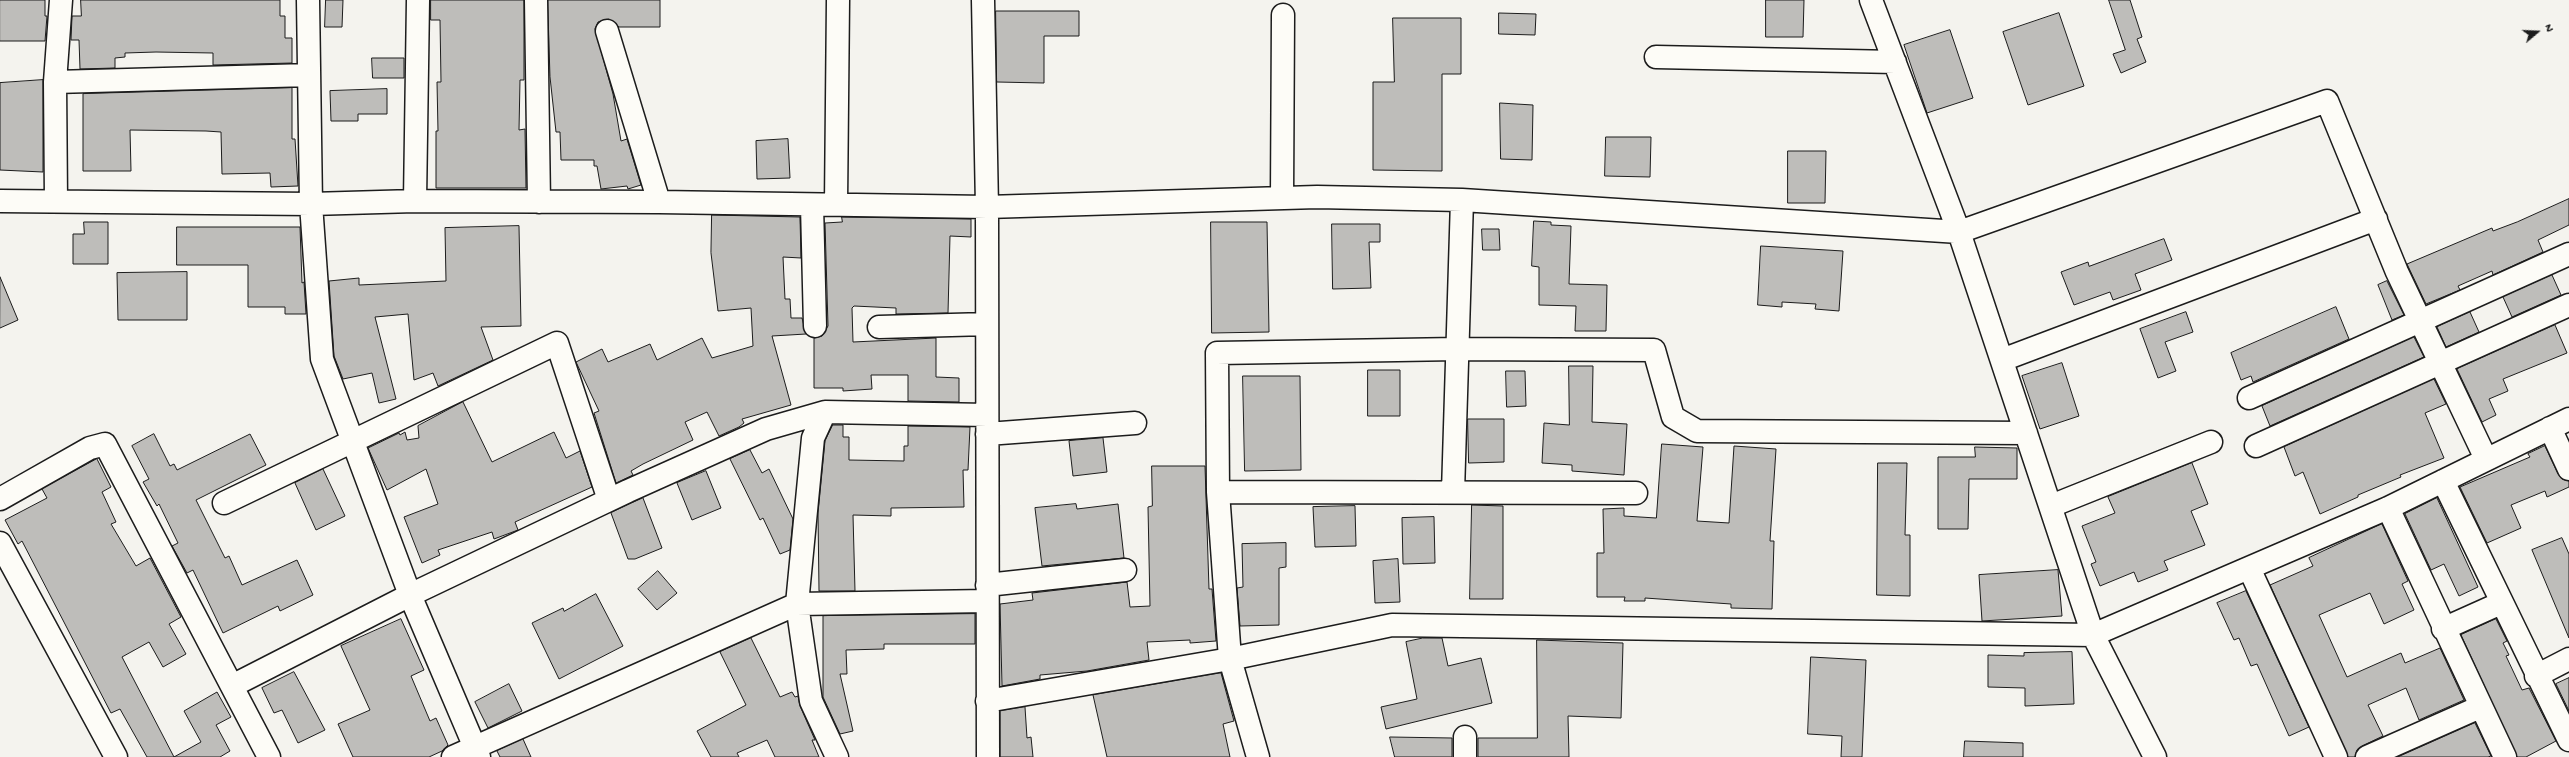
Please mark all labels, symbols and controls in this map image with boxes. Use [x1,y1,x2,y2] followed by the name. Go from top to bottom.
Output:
[2517,12,2557,52] north arrow
[2542,23,2555,33] text: N

